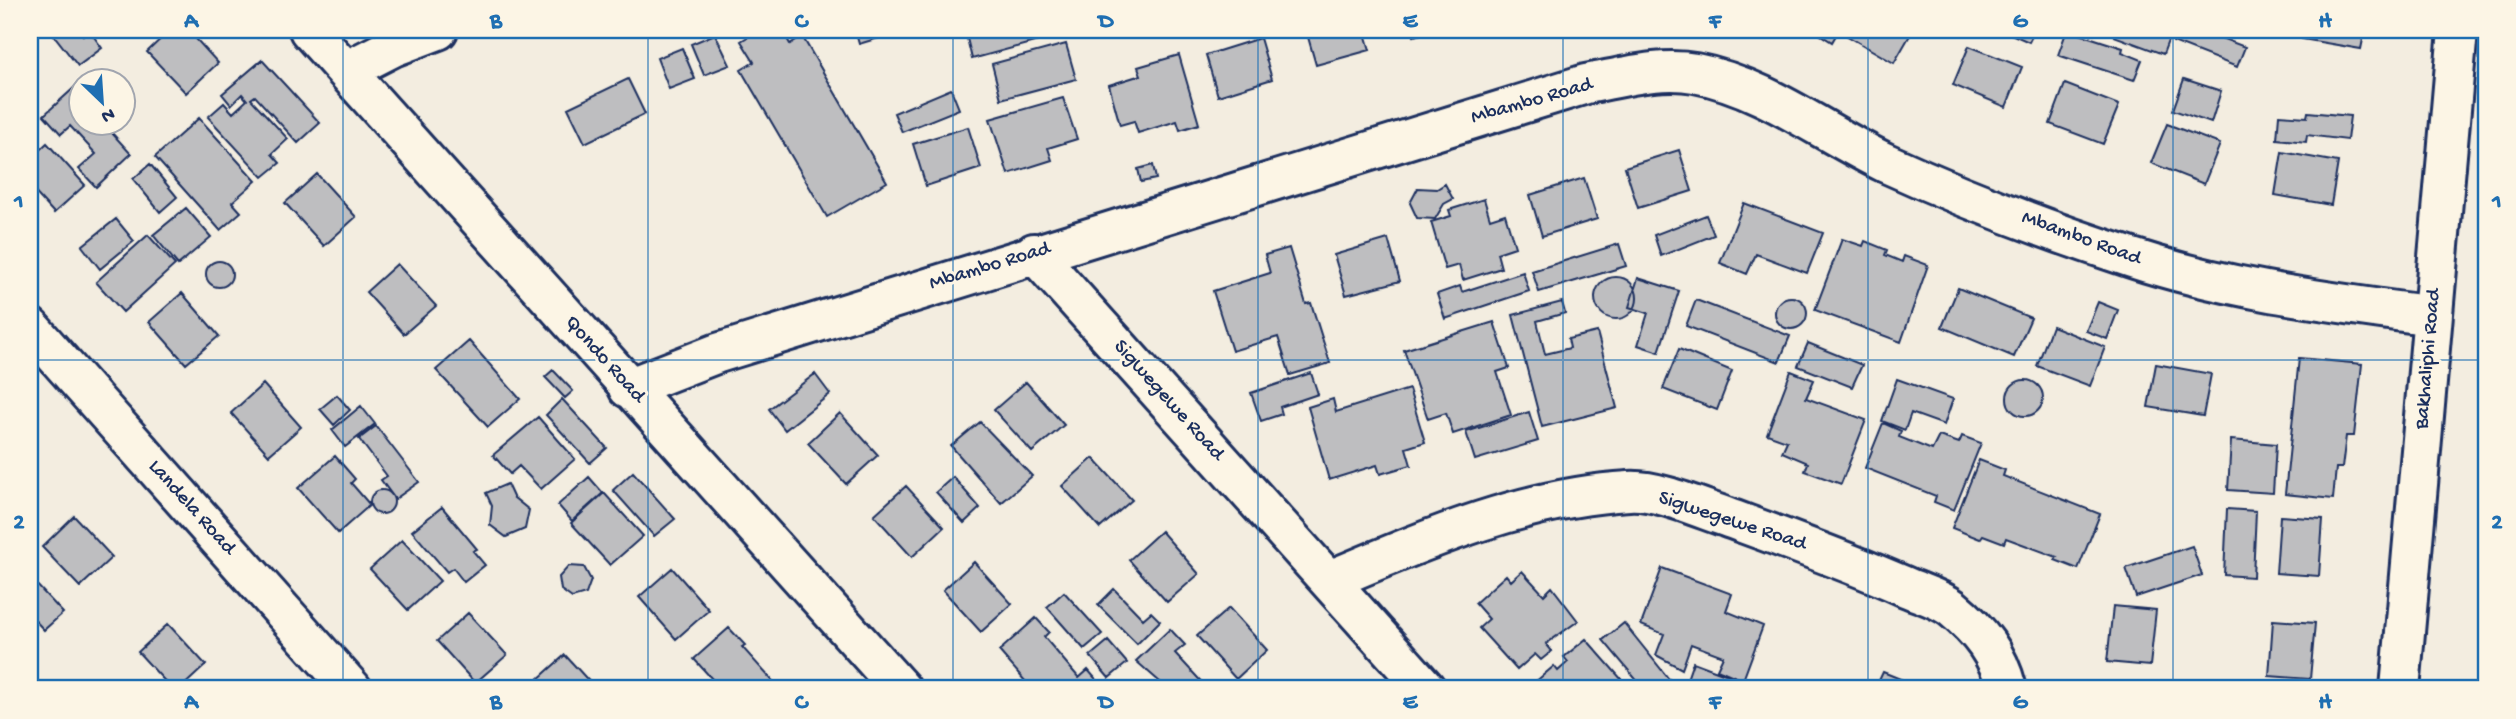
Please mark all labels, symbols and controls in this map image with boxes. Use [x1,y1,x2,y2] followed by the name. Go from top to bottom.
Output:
[183,9,199,36] text: A
[489,9,503,36] text: B
[795,9,810,36] text: C
[1097,9,1115,36] text: D
[1403,9,1419,36] text: E
[1708,9,1723,36] text: F
[2013,9,2029,36] text: G
[2318,9,2332,36] text: H
[66,66,136,136] north arrow
[1468,72,1597,131] street label: Mbambo Road
[97,101,118,127] text: N
[13,189,24,216] text: 1
[2491,189,2502,216] text: 1
[2018,206,2146,273] street label: Mbambo Road
[927,236,1055,297] street label: Mbambo Road
[2410,286,2448,431] street label: Bakhaliphi Road
[558,311,651,410] street label: Qondo Road
[1107,335,1230,468] street label: Sigwegewe Road
[142,455,241,562] street label: Landela Road
[1655,486,1811,558] street label: Sigwegewe Road
[13,510,25,537] text: 2
[2491,510,2503,537] text: 2
[183,690,199,717] text: A
[489,690,503,717] text: B
[795,690,810,717] text: C
[1097,690,1115,717] text: D
[1403,690,1419,717] text: E
[1708,690,1723,717] text: F
[2013,690,2029,717] text: G
[2318,690,2332,717] text: H

